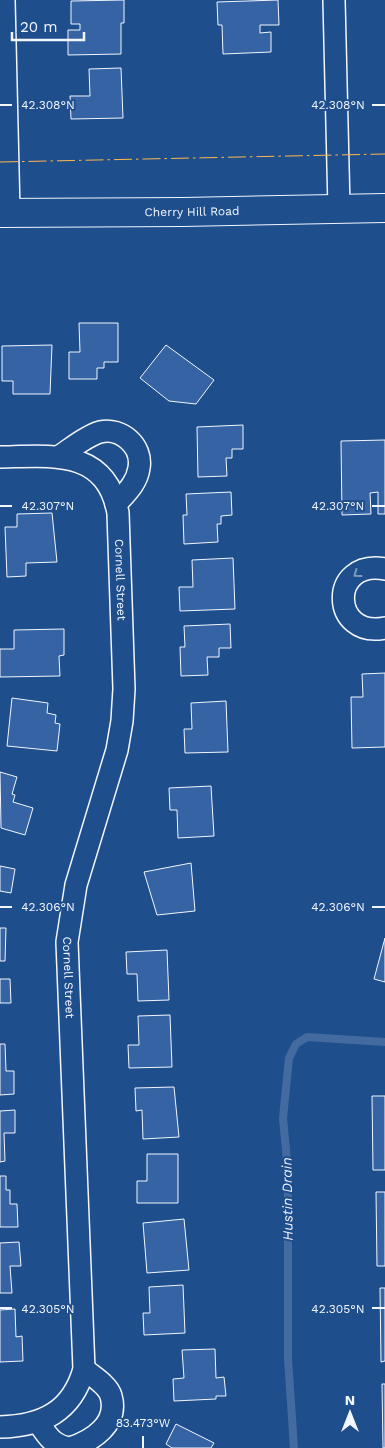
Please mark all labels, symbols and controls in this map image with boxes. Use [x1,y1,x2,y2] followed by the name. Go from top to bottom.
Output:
[12,10,85,42] scale bar
[20,18,58,36] text: 20 m
[21,98,75,112] text: 42.308°N
[311,98,365,112] text: 42.308°N
[145,204,240,219] street label: Cherry Hill Road
[22,499,74,513] text: 42.307°N
[312,499,364,513] text: 42.307°N
[112,539,129,621] street label: Cornell Street
[353,568,363,577] one-way arrow
[21,900,75,914] text: 42.306°N
[311,900,365,914] text: 42.306°N
[60,935,77,1019] street label: Cornell Street
[278,1157,296,1241] water label: Hustin Drain
[21,1302,75,1316] text: 42.305°N
[311,1302,365,1316] text: 42.305°N
[325,1388,375,1438] north arrow
[345,1392,355,1408] text: N
[116,1416,171,1430] text: 83.473°W

